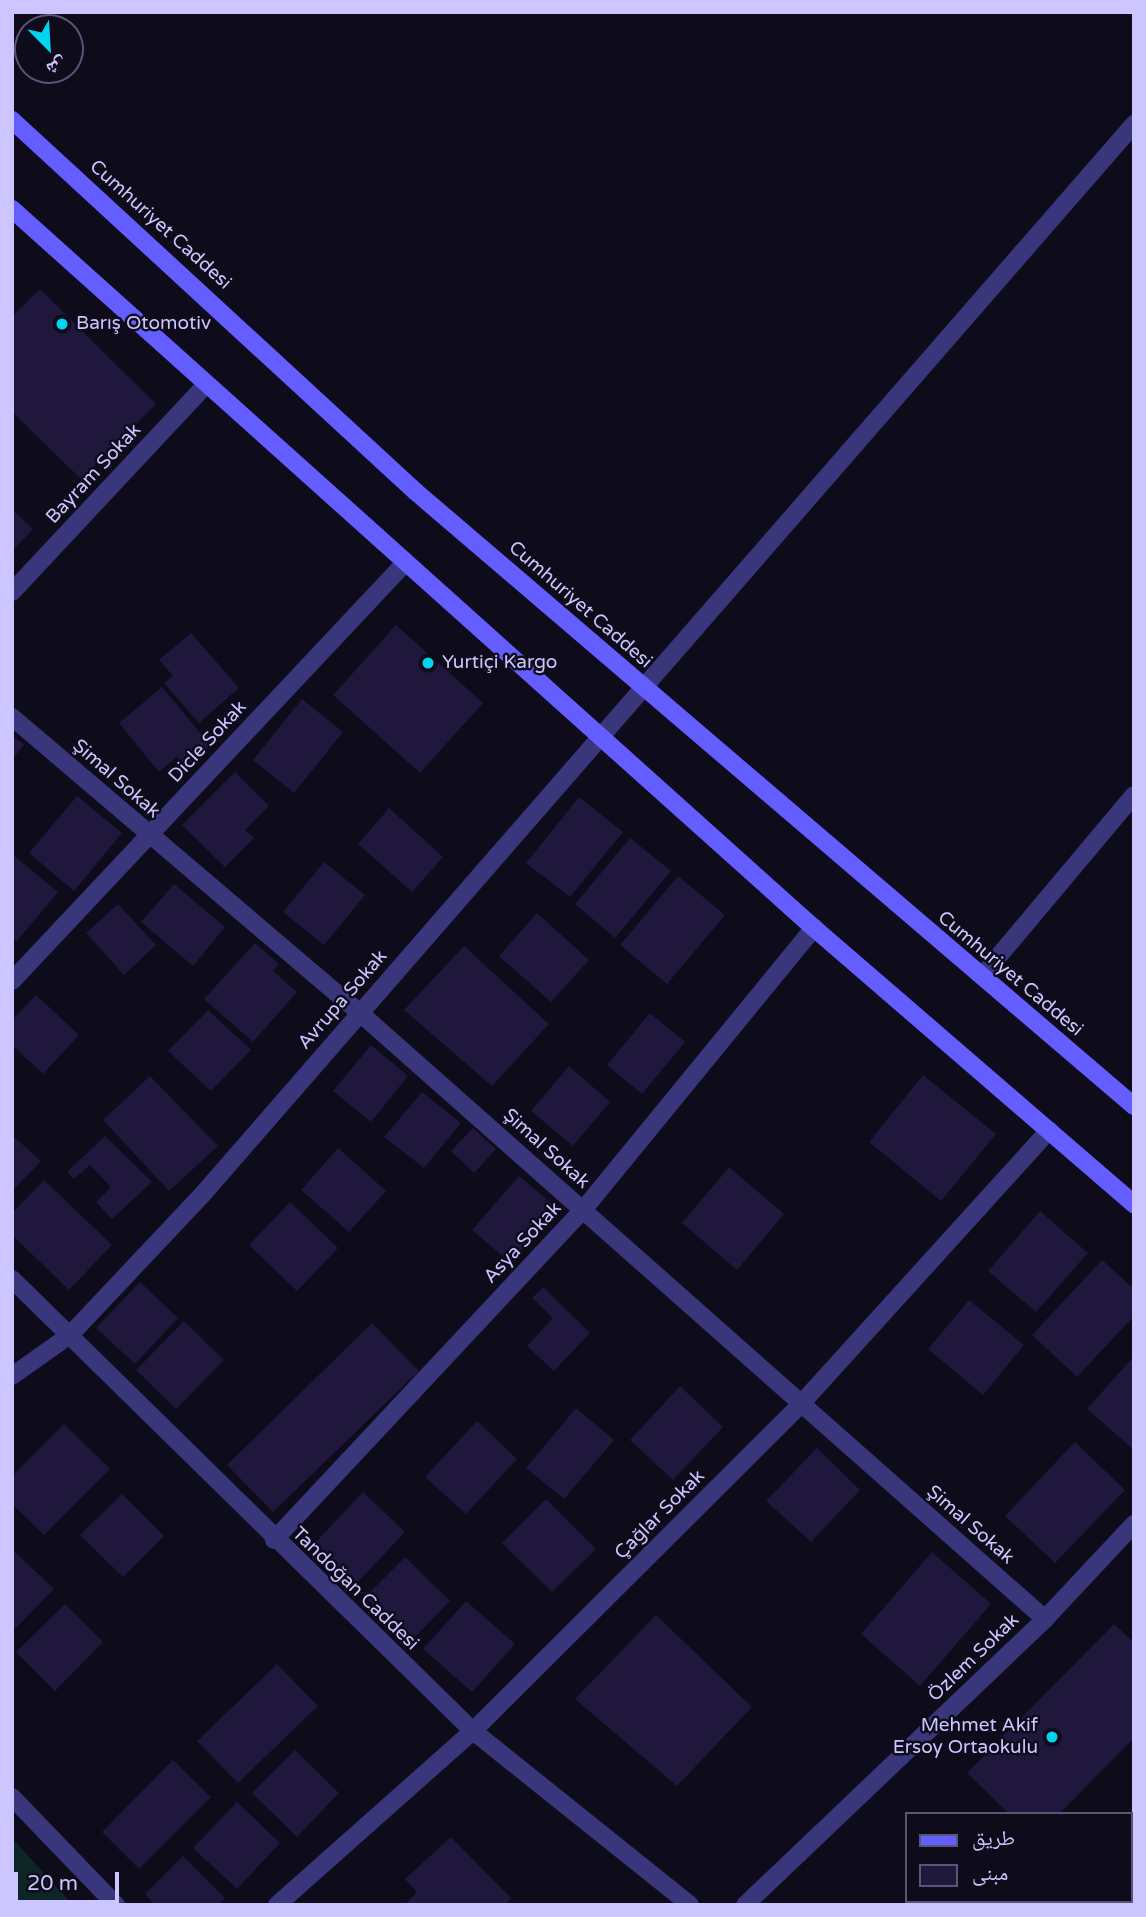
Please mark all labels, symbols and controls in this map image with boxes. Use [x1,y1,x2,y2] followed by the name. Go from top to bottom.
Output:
[14,14,84,84] north arrow
[43,52,70,81] text: ش
[85,155,235,295] street label: Cumhuriyet Caddesi
[76,313,211,335] place label: Barış Otomotiv
[54,316,70,332] marker: Barış Otomotiv
[42,419,146,529] street label: Bayram Sokak
[504,537,656,673] street label: Cumhuriyet Caddesi
[442,652,557,674] place label: Yurtiçi Kargo
[420,655,436,671] marker: Yurtiçi Kargo
[164,696,252,788] street label: Dicle Sokak
[68,735,164,823] street label: Şimal Sokak
[933,907,1087,1041] street label: Cumhuriyet Caddesi
[294,946,392,1054] street label: Avrupa Sokak
[498,1104,594,1194] street label: Şimal Sokak
[479,1197,567,1289] street label: Asya Sokak
[610,1465,710,1565] street label: Çağlar Sokak
[922,1481,1018,1569] street label: Şimal Sokak
[287,1523,423,1655] street label: Tandoğan Caddesi
[924,1609,1024,1707] street label: Özlem Sokak
[893,1715,1038,1759] place label: Mehmet Akif Ersoy Ortaokulu
[1044,1729,1060,1745] marker: Mehmet Akif Ersoy Ortaokulu
[904,1812,1132,1903] legend
[972,1826,1015,1851] text: طريق
[18,1857,122,1901] scale bar
[972,1861,1008,1886] text: مبنى
[27,1871,78,1896] text: 20 m

